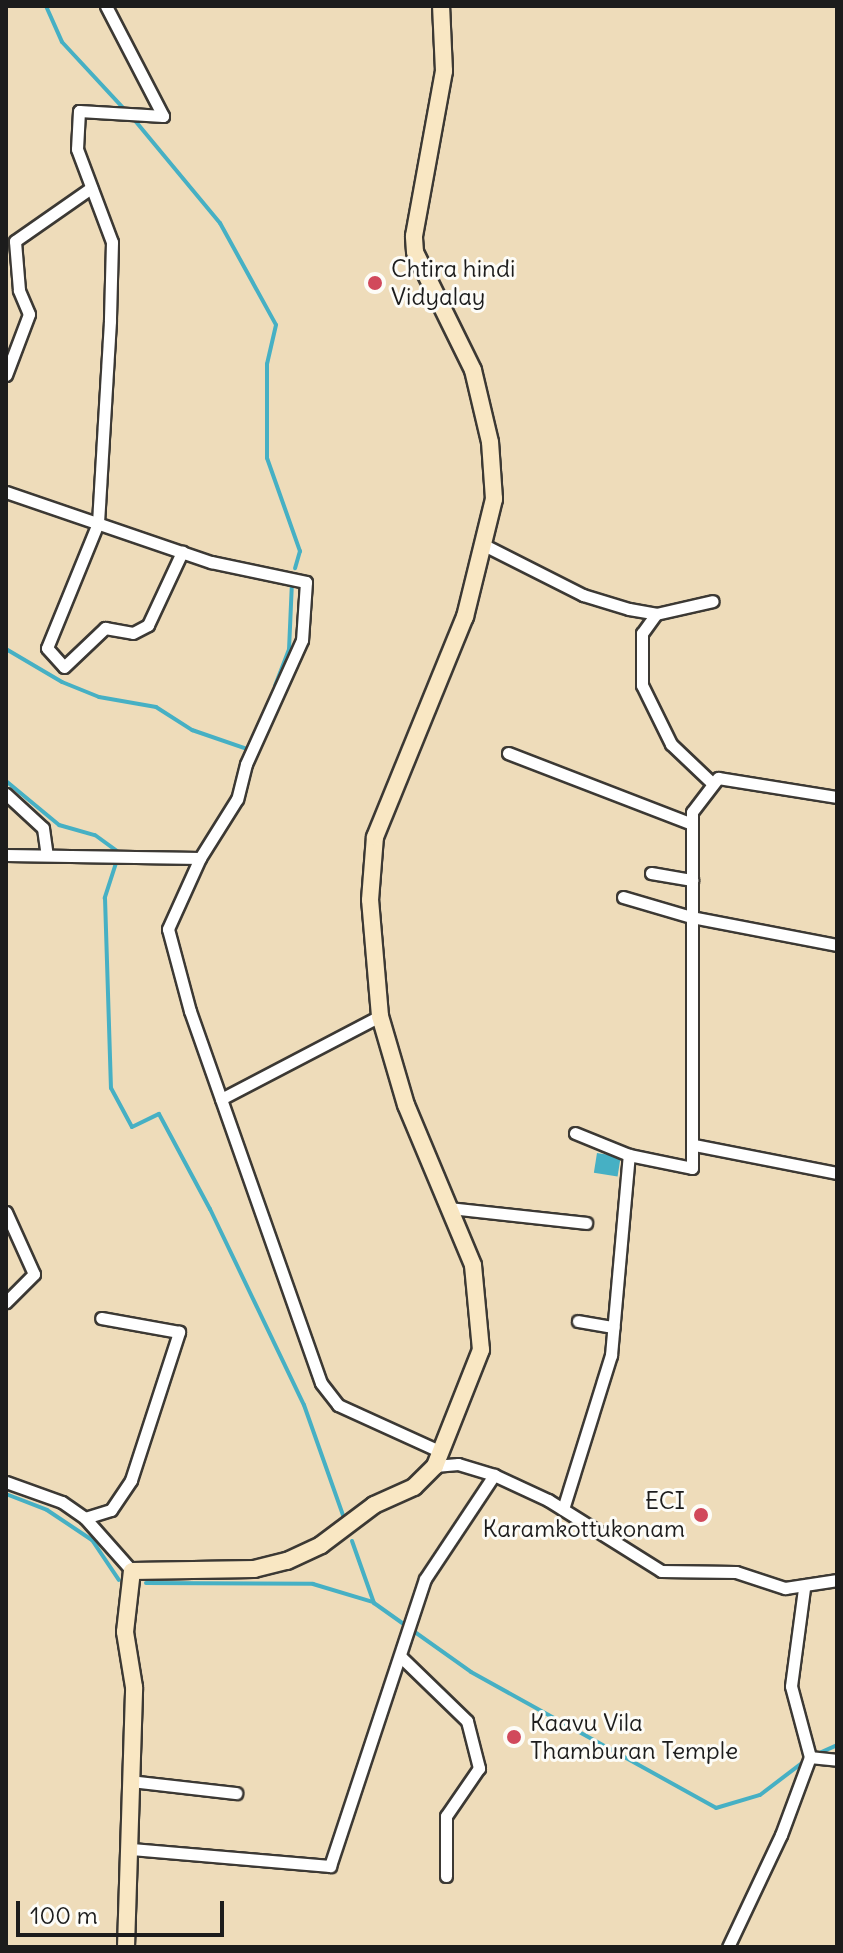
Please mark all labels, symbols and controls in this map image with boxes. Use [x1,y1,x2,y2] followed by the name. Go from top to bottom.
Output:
[391,255,515,311] place label: Chtira hindi Vidyalay
[366,274,384,292] marker: Chtira hindi Vidyalay
[483,1487,685,1543] place label: ECI Karamkottukonam
[692,1506,710,1524] marker: ECI Karamkottukonam
[530,1709,738,1765] place label: Kaavu Vila Thamburan Temple
[505,1728,523,1746] marker: Kaavu Vila Thamburan Temple
[20,1885,228,1935] scale bar
[30,1900,98,1930] text: 100 m

